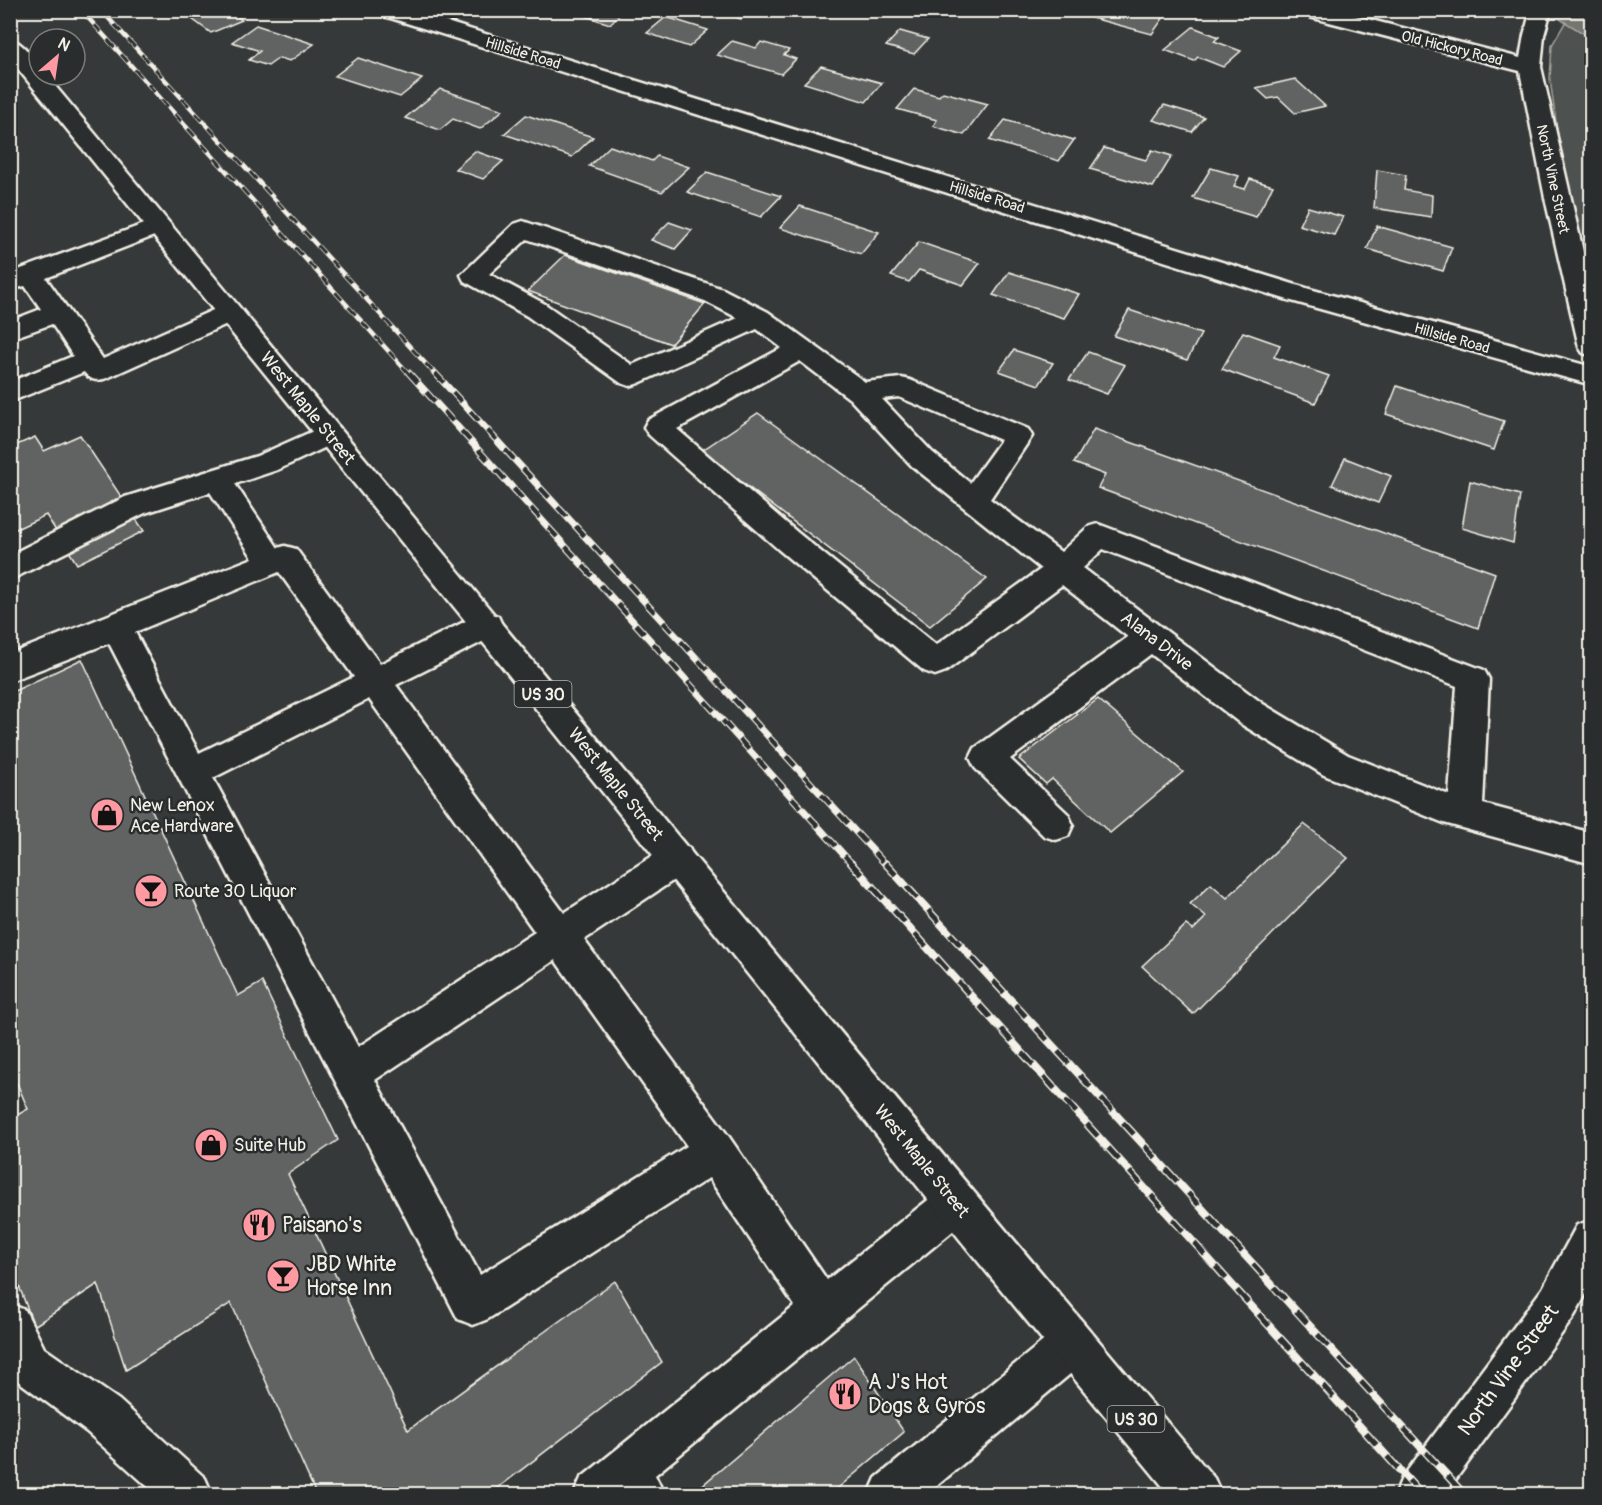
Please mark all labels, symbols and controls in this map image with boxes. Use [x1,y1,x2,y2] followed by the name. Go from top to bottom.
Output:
[27,27,87,87] north arrow
[1399,27,1505,70] street label: Old Hickory Road
[54,33,74,56] text: N
[483,33,563,74] street label: Hillside Road
[1532,123,1574,236] street label: North Vine Street
[947,177,1027,218] street label: Hillside Road
[1412,319,1492,358] street label: Hillside Road
[255,347,361,470] street label: West Maple Street
[1116,607,1198,676] street label: Alana Drive
[514,681,572,707] road number: US 30
[563,723,669,846] street label: West Maple Street
[130,794,234,838] place label: New Lenox Ace Hardware
[89,797,125,833] shop icon: New Lenox Ace Hardware
[133,873,169,909] bar icon: Route 30 Liquor
[174,880,297,903] place label: Route 30 Liquor
[869,1100,975,1223] street label: West Maple Street
[193,1127,229,1163] shop icon: Suite Hub
[234,1134,306,1157] place label: Suite Hub
[241,1207,277,1243] restaurant icon: Paisano's
[282,1212,363,1239] place label: Paisano's
[306,1251,397,1302] place label: JBD White Horse Inn
[265,1258,301,1294] bar icon: JBD White Horse Inn
[1452,1299,1565,1441] street label: North Vine Street
[868,1369,986,1420] place label: A J's Hot Dogs & Gyros
[827,1376,863,1412] restaurant icon: A J's Hot Dogs & Gyros
[1108,1406,1164,1432] road number: US 30

